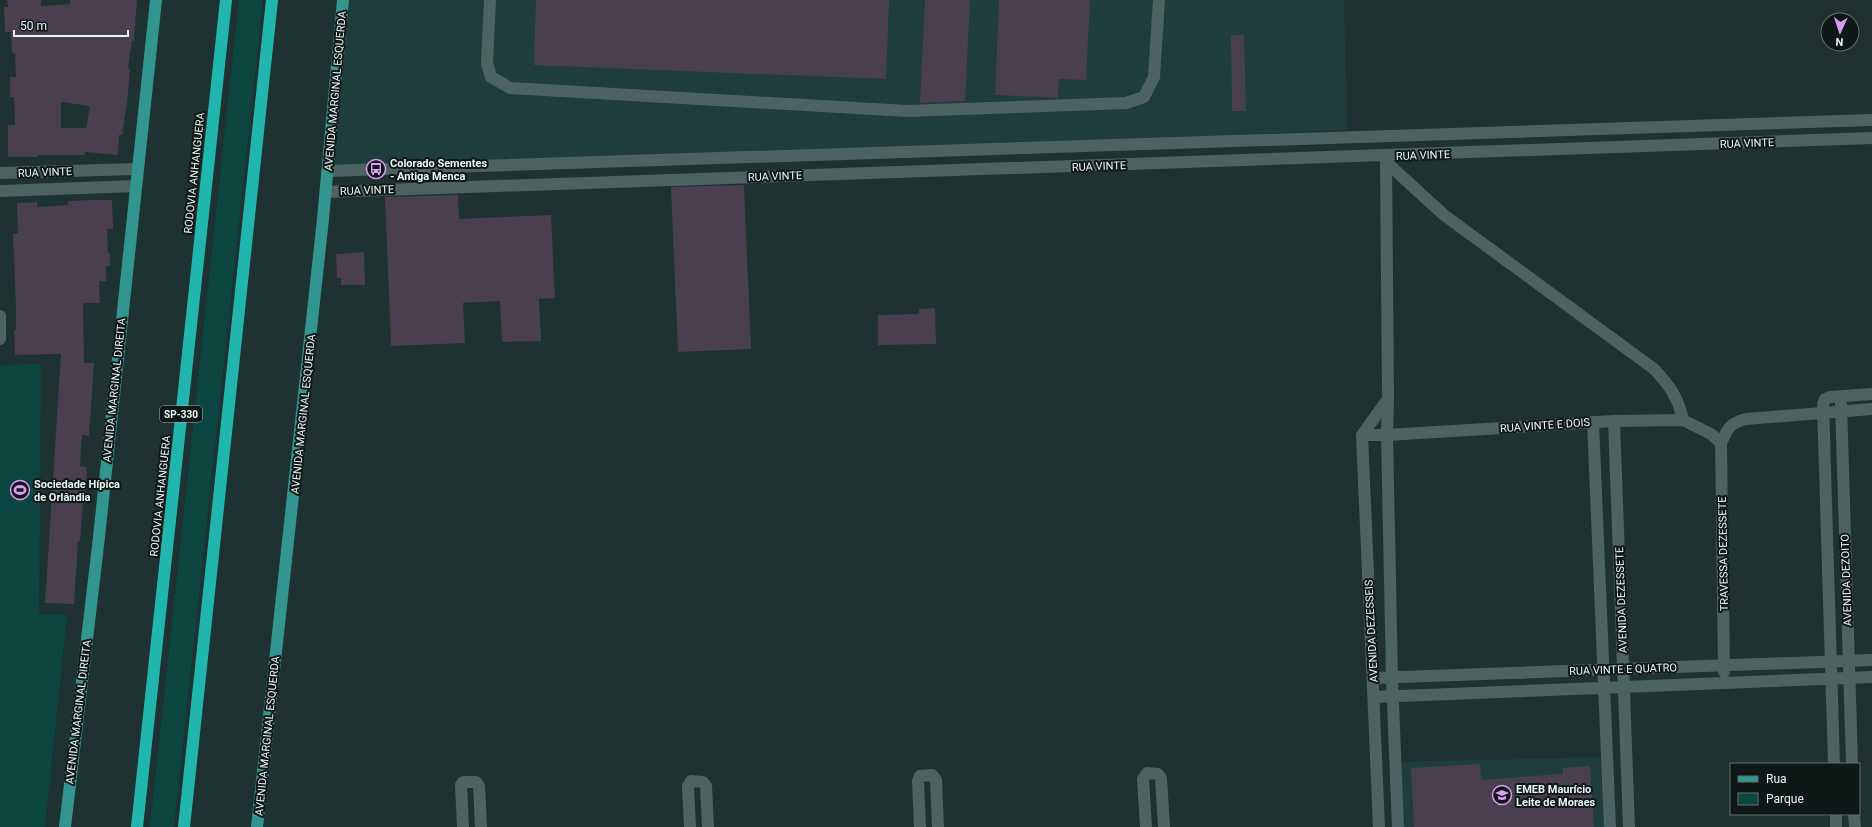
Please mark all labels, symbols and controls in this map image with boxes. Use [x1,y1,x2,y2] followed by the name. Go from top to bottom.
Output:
[322,10,349,172] street label: AVENIDA MARGINAL ESQUERDA
[14,12,128,38] scale bar
[1820,12,1860,52] north arrow
[20,19,47,33] text: 50 m
[1835,35,1844,48] text: N
[182,111,207,234] street label: RODOVIA ANHANGUERA
[1720,136,1774,151] street label: RUA VINTE
[1396,148,1450,163] street label: RUA VINTE
[390,157,487,183] place label: Colorado Sementes - Antiga Menca
[365,158,387,180] bus stop icon: Colorado Sementes - Antiga Menca
[1072,159,1126,174] street label: RUA VINTE
[18,165,72,180] street label: RUA VINTE
[748,169,802,184] street label: RUA VINTE
[340,183,394,198] street label: RUA VINTE
[100,316,129,463] street label: AVENIDA MARGINAL DIREITA
[289,333,318,495] street label: AVENIDA MARGINAL ESQUERDA
[160,406,202,422] road number: SP-330
[1500,416,1591,435] street label: RUA VINTE E DOIS
[148,434,173,557] street label: RODOVIA ANHANGUERA
[34,478,120,504] place label: Sociedade Hípica de Orlândia
[9,479,31,501] sports icon: Sociedade Hípica de Orlândia
[1716,496,1731,612] street label: TRAVESSA DEZESSETE
[1838,534,1855,626] street label: AVENIDA DEZOITO
[1613,547,1630,653] street label: AVENIDA DEZESSETE
[1362,579,1381,683] street label: AVENIDA DEZESSEIS
[63,638,94,785] street label: AVENIDA MARGINAL DIREITA
[253,655,282,817] street label: AVENIDA MARGINAL ESQUERDA
[1569,661,1677,678] street label: RUA VINTE E QUATRO
[1730,763,1860,815] legend
[1766,772,1787,786] text: Rua
[1516,783,1596,809] place label: EMEB Maurício Leite de Moraes
[1491,784,1513,806] school or university icon: EMEB Maurício Leite de Moraes
[1766,792,1804,806] text: Parque

